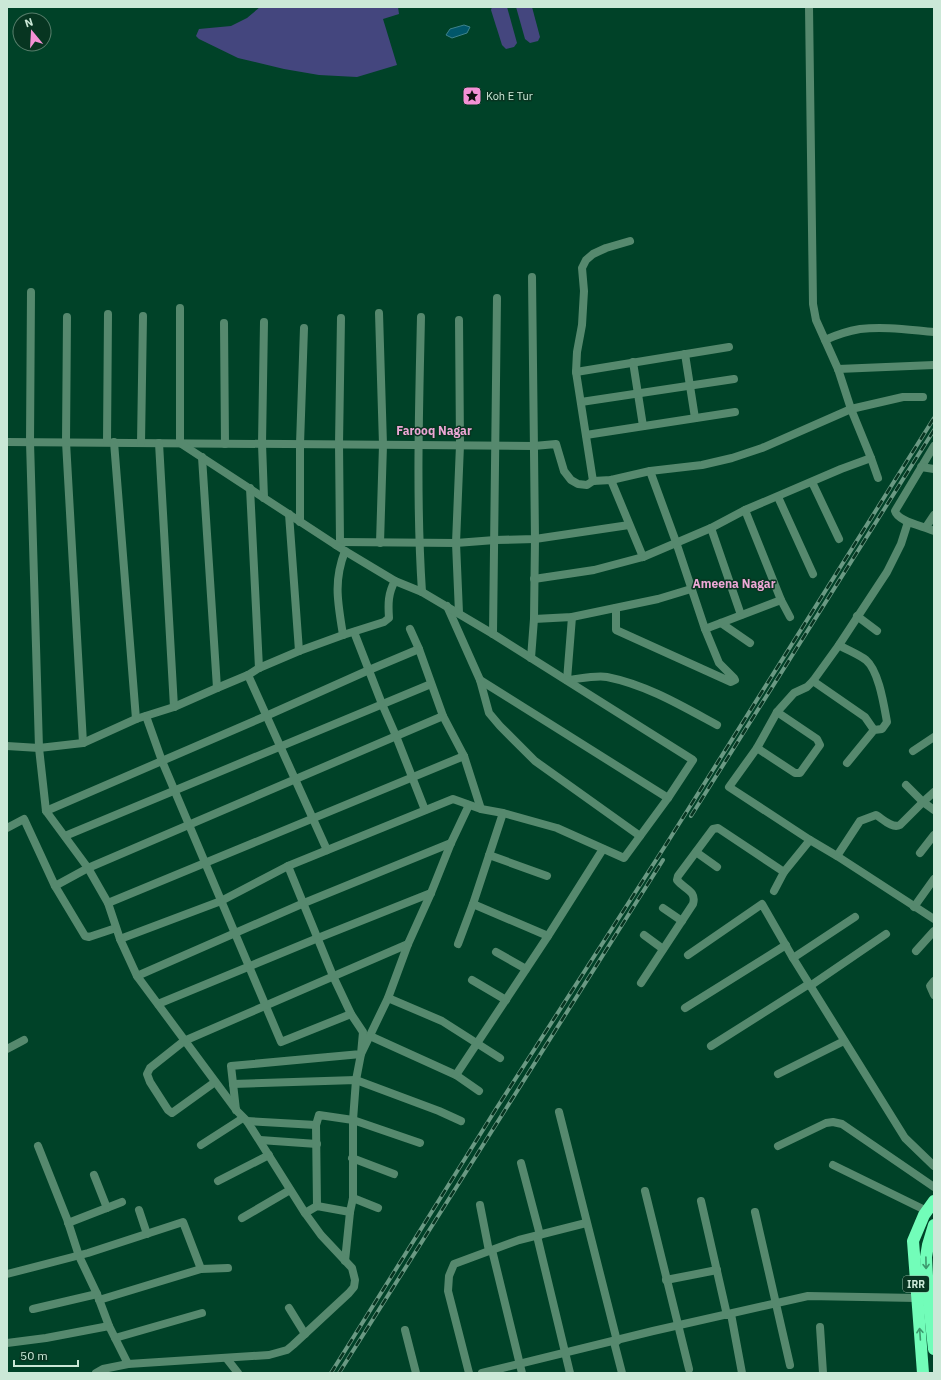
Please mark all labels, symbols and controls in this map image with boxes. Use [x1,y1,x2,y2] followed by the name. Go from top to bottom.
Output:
[12,12,52,52] north arrow
[23,15,35,30] text: N
[461,85,483,107] place icon: Koh E Tur
[486,89,533,103] place label: Koh E Tur
[396,423,472,438] district label: Farooq Nagar
[692,576,776,591] district label: Ameena Nagar
[923,1256,930,1269] one-way arrow
[903,1276,929,1292] road number: IRR
[916,1328,923,1341] one-way arrow
[14,1342,78,1368] scale bar
[20,1348,48,1363] text: 50 m

